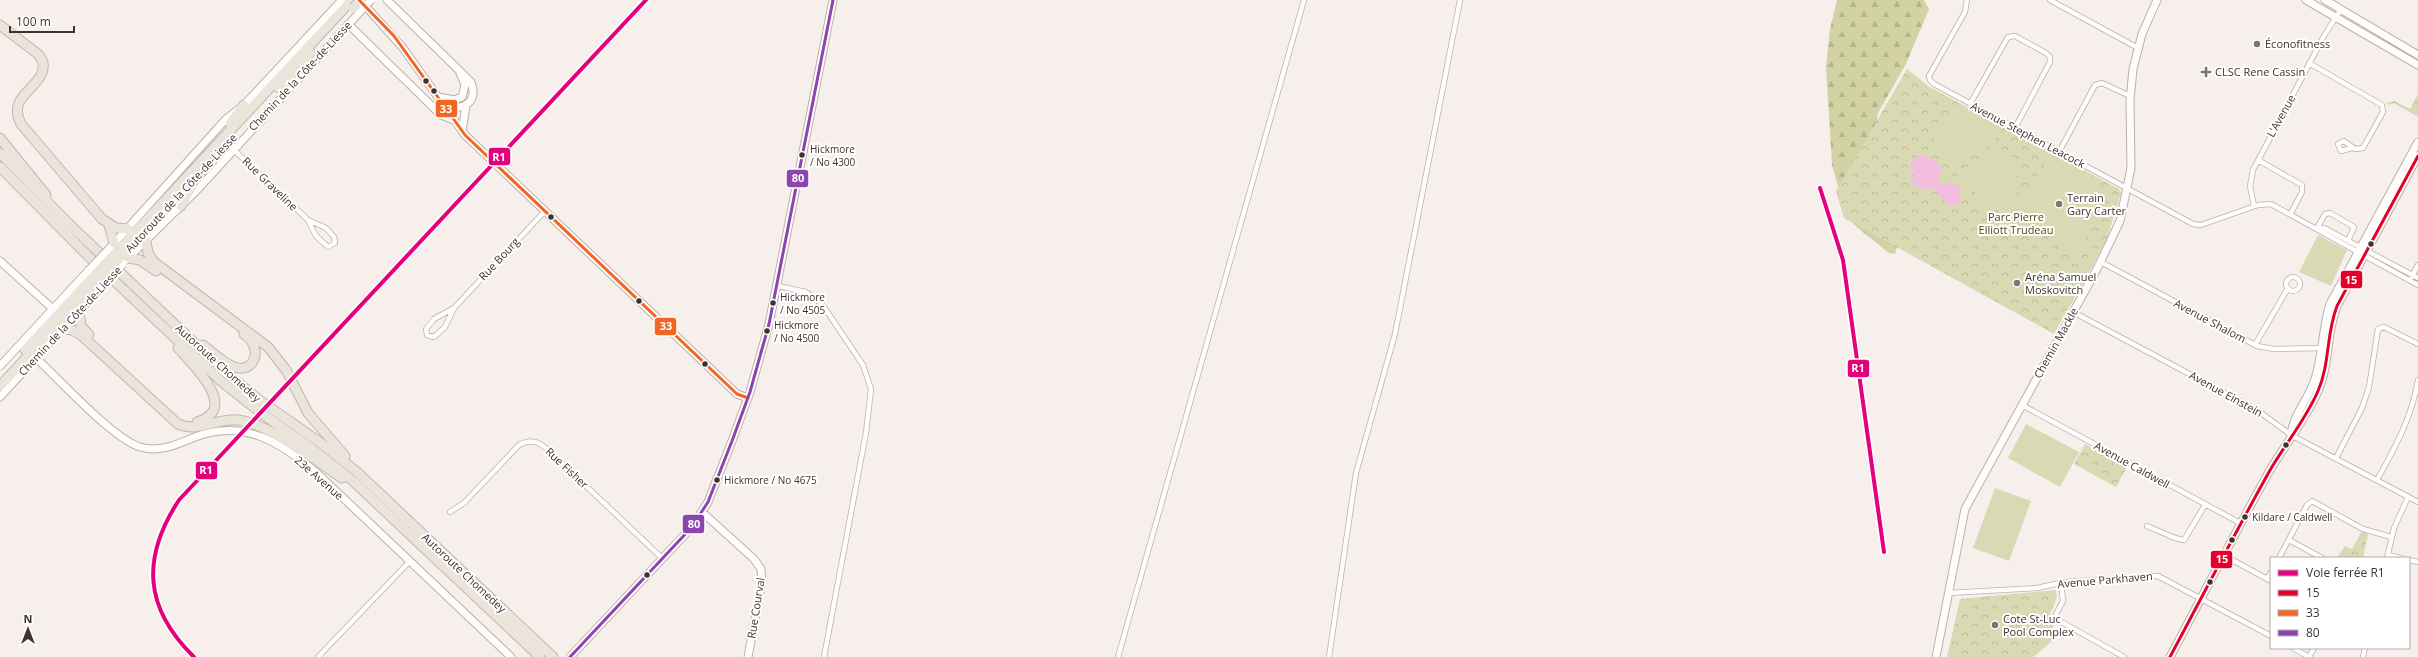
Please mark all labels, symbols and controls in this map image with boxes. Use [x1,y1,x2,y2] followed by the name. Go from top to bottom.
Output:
[10,8,74,34] scale bar
[16,13,51,30] text: 100 m
[245,18,355,134] street label: Chemin de la Côte-de-Liesse
[2265,36,2330,51] place label: Éconofitness
[2252,39,2262,49] marker: Éconofitness
[2215,64,2305,79] place label: CLSC Rene Cassin
[2200,66,2212,78] marker: CLSC Rene Cassin
[421,76,431,86] unlabelled marker
[429,86,439,96] unlabelled marker
[2263,92,2298,140] street label: L'Avenue
[1968,98,2088,171] street label: Avenue Stephen Leacock
[435,99,458,118] line badge: 33
[440,101,452,116] text: 33
[121,130,240,255] street label: Autoroute de la Côte-de-Liesse
[810,142,856,169] place label: Hickmore / No 4300
[488,147,511,166] line badge: R1
[492,149,506,164] text: R1
[797,150,807,160] marker: Hickmore / No 4300
[239,153,301,214] street label: Rue Graveline
[786,169,809,188] line badge: 80
[792,170,804,185] text: 80
[2067,190,2127,218] place label: Terrain Gary Carter
[2054,199,2064,209] marker: Terrain Gary Carter
[1979,209,2053,237] park label: Parc Pierre Elliott Trudeau
[546,212,556,222] unlabelled marker
[475,234,522,283] street label: Rue Bourg
[2366,239,2376,249] unlabelled marker
[15,263,125,379] street label: Chemin de la Côte-de-Liesse
[2025,269,2096,297] place label: Aréna Samuel Moskovitch
[2340,270,2363,289] line badge: 15
[2345,272,2357,287] text: 15
[2012,278,2022,288] marker: Aréna Samuel Moskovitch
[780,290,826,317] place label: Hickmore / No 4505
[2172,295,2249,346] street label: Avenue Shalom
[634,296,644,306] unlabelled marker
[768,298,778,308] marker: Hickmore / No 4505
[2030,305,2081,381] street label: Chemin Mackle
[654,317,677,336] line badge: 33
[660,318,672,333] text: 33
[774,318,820,345] place label: Hickmore / No 4500
[172,320,265,405] street label: Autoroute Chomedey
[762,326,772,336] marker: Hickmore / No 4500
[700,359,710,369] unlabelled marker
[1847,359,1870,378] line badge: R1
[1851,360,1865,375] text: R1
[2187,367,2266,420] street label: Avenue Einstein
[2092,438,2173,491] street label: Avenue Caldwell
[2281,440,2291,450] unlabelled marker
[543,444,592,492] street label: Rue Fisher
[292,452,347,503] street label: 23e Avenue
[195,461,218,480] line badge: R1
[199,462,213,477] text: R1
[724,473,817,487] place label: Hickmore / No 4675
[712,475,722,485] marker: Hickmore / No 4675
[2252,510,2332,524] place label: Kildare / Caldwell
[2240,512,2250,522] marker: Kildare / Caldwell
[682,514,705,534] line badge: 80
[688,516,700,531] text: 80
[419,530,510,616] street label: Autoroute Chomedey
[2227,535,2237,545] unlabelled marker
[2210,550,2233,569] line badge: 15
[2216,551,2228,566] text: 15
[2270,557,2410,649] legend
[2306,564,2385,581] text: Voie ferrée R1
[2057,568,2153,591] street label: Avenue Parkhaven
[642,570,652,580] unlabelled marker
[743,576,768,640] street label: Rue Courval
[2205,577,2215,587] unlabelled marker
[2306,584,2320,601] text: 15
[2306,604,2320,621] text: 33
[8,609,48,649] north arrow
[24,611,32,626] text: N
[2003,611,2074,639] place label: Cote St-Luc Pool Complex
[1990,620,2000,630] marker: Cote St-Luc Pool Complex
[2306,624,2320,641] text: 80

